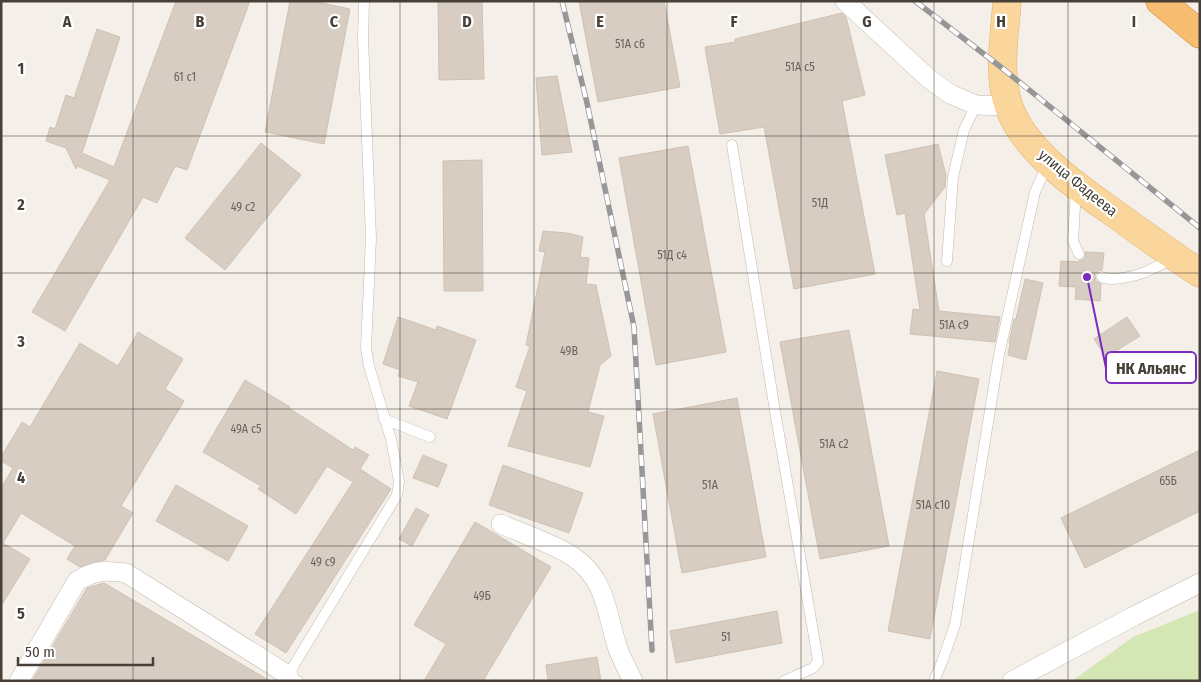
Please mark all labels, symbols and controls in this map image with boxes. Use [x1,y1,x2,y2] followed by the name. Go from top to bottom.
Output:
[62,12,72,31] text: A
[196,12,205,31] text: B
[330,12,339,31] text: C
[462,12,472,31] text: D
[596,12,604,31] text: E
[730,12,738,31] text: F
[862,12,872,31] text: G
[996,12,1006,31] text: H
[1132,12,1136,31] text: I
[615,37,645,51] house number: 51А с6
[18,59,24,78] text: 1
[785,60,815,74] house number: 51А с5
[174,70,196,84] house number: 61 с1
[1035,146,1121,220] street label: улица Фадеева
[16,195,25,214] text: 2
[812,196,828,210] house number: 51Д
[231,200,255,214] house number: 49 с2
[657,248,687,262] house number: 51Д с4
[939,318,969,332] house number: 51А с9
[16,332,25,351] text: 3
[560,344,578,358] house number: 49В
[1106,352,1196,383] callout: НК Альянс
[1116,359,1186,378] text: НК Альянс
[230,422,262,436] house number: 49А с5
[819,437,849,451] house number: 51А с2
[17,468,25,487] text: 4
[1159,474,1177,488] house number: 65Б
[702,478,719,492] house number: 51А
[916,498,950,512] house number: 51А с10
[310,555,336,569] house number: 49 с9
[473,589,491,603] house number: 49Б
[17,604,25,623] text: 5
[721,630,731,644] house number: 51
[18,634,152,666] scale bar
[25,643,55,661] text: 50 m

